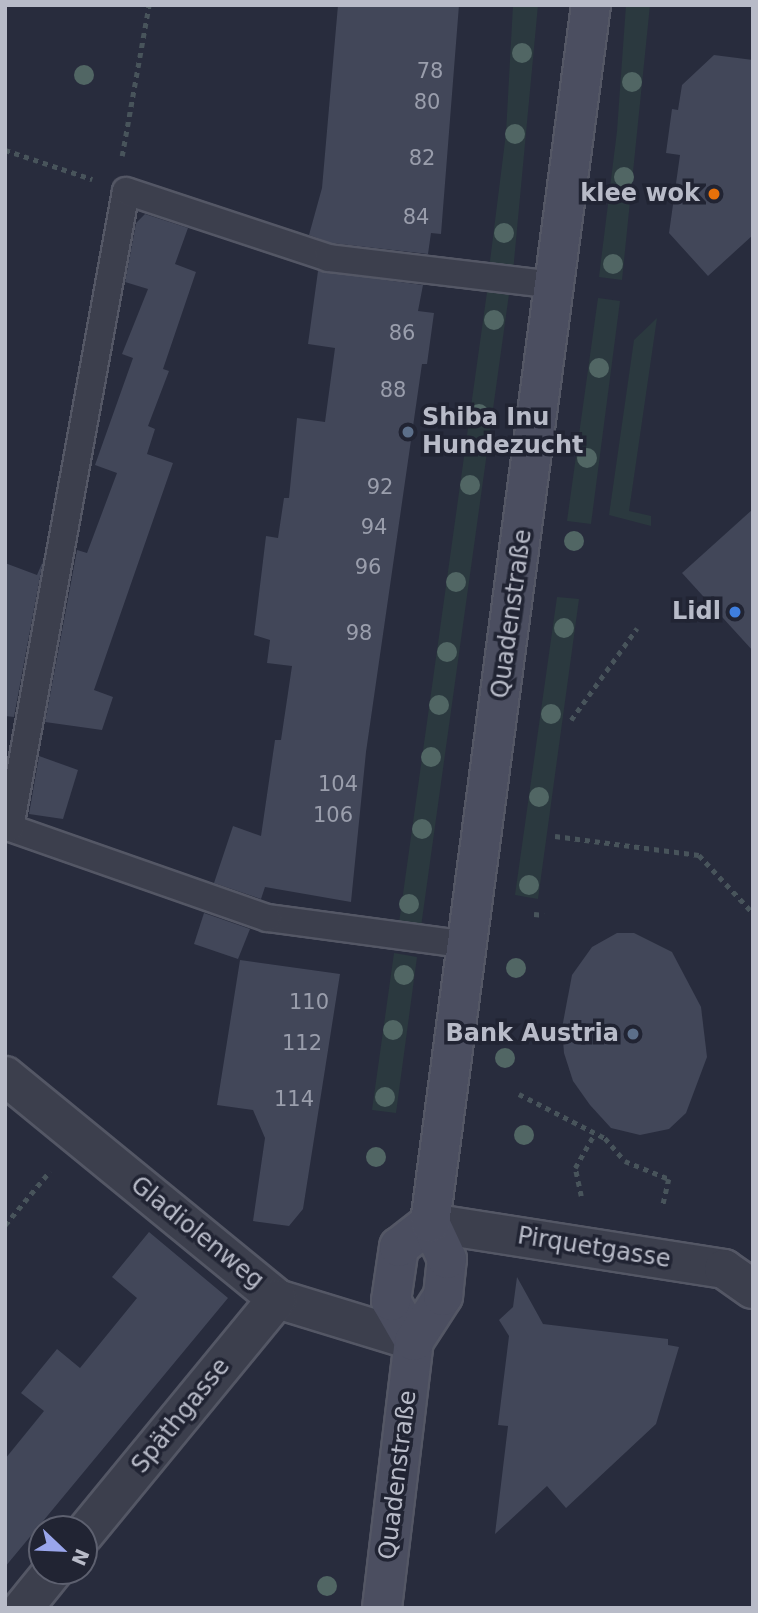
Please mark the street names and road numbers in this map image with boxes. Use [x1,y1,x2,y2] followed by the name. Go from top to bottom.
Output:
[486,528,538,700] street label: Quadenstraße
[125,1171,269,1295] street label: Gladiolenweg
[516,1222,672,1274] street label: Pirquetgasse
[126,1353,236,1479] street label: Späthgasse
[373,1389,423,1561] street label: Quadenstraße

